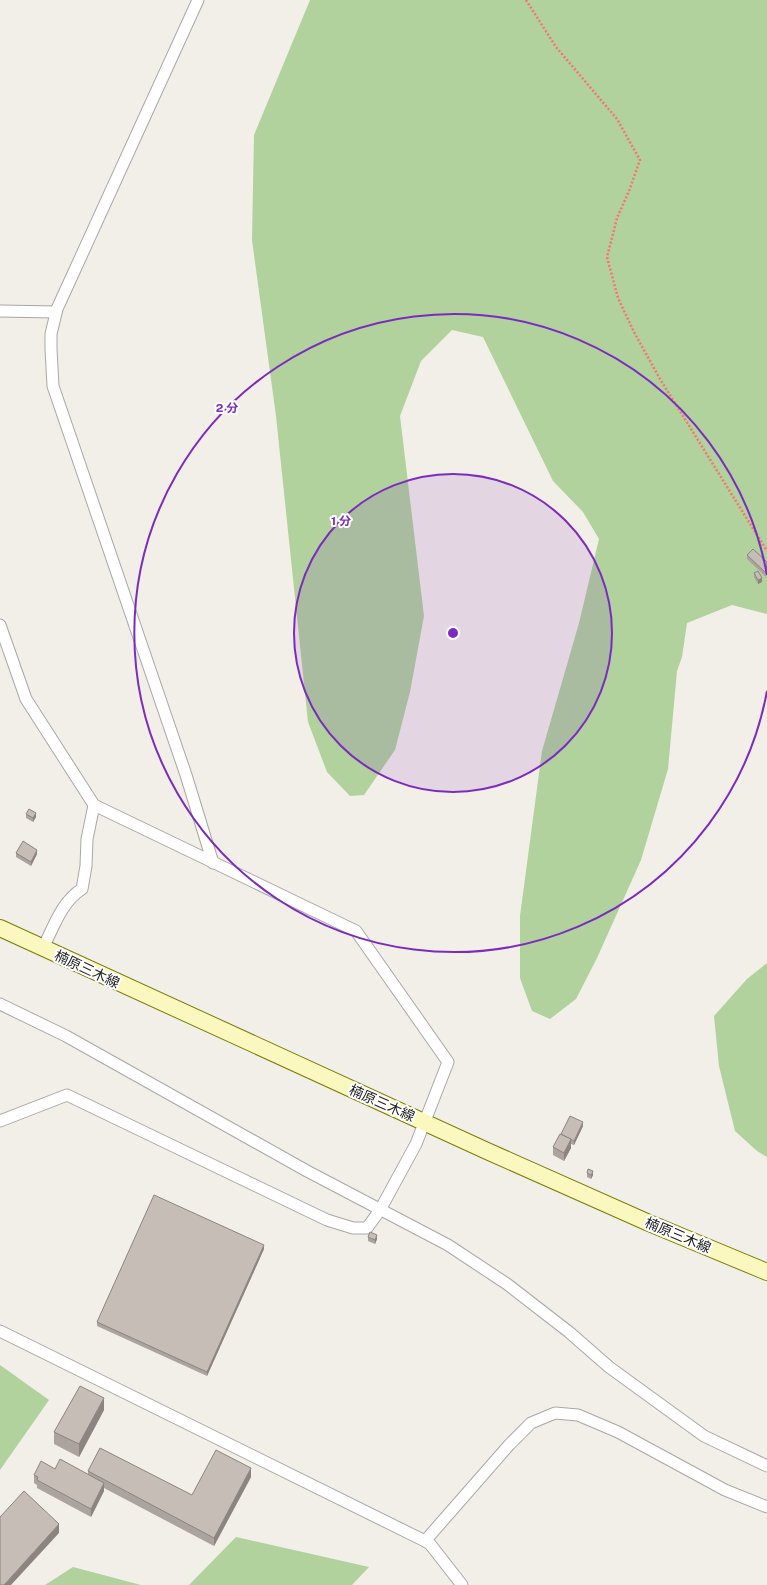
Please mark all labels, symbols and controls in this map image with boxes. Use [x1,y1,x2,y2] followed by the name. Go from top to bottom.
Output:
[216,401,238,415] text: 2 分
[331,514,351,528] text: 1 分
[446,626,460,640] centre of rings
[52,947,122,991] street label: 楠原三木線
[347,1081,417,1125] street label: 楠原三木線
[643,1214,713,1256] street label: 楠原三木線

